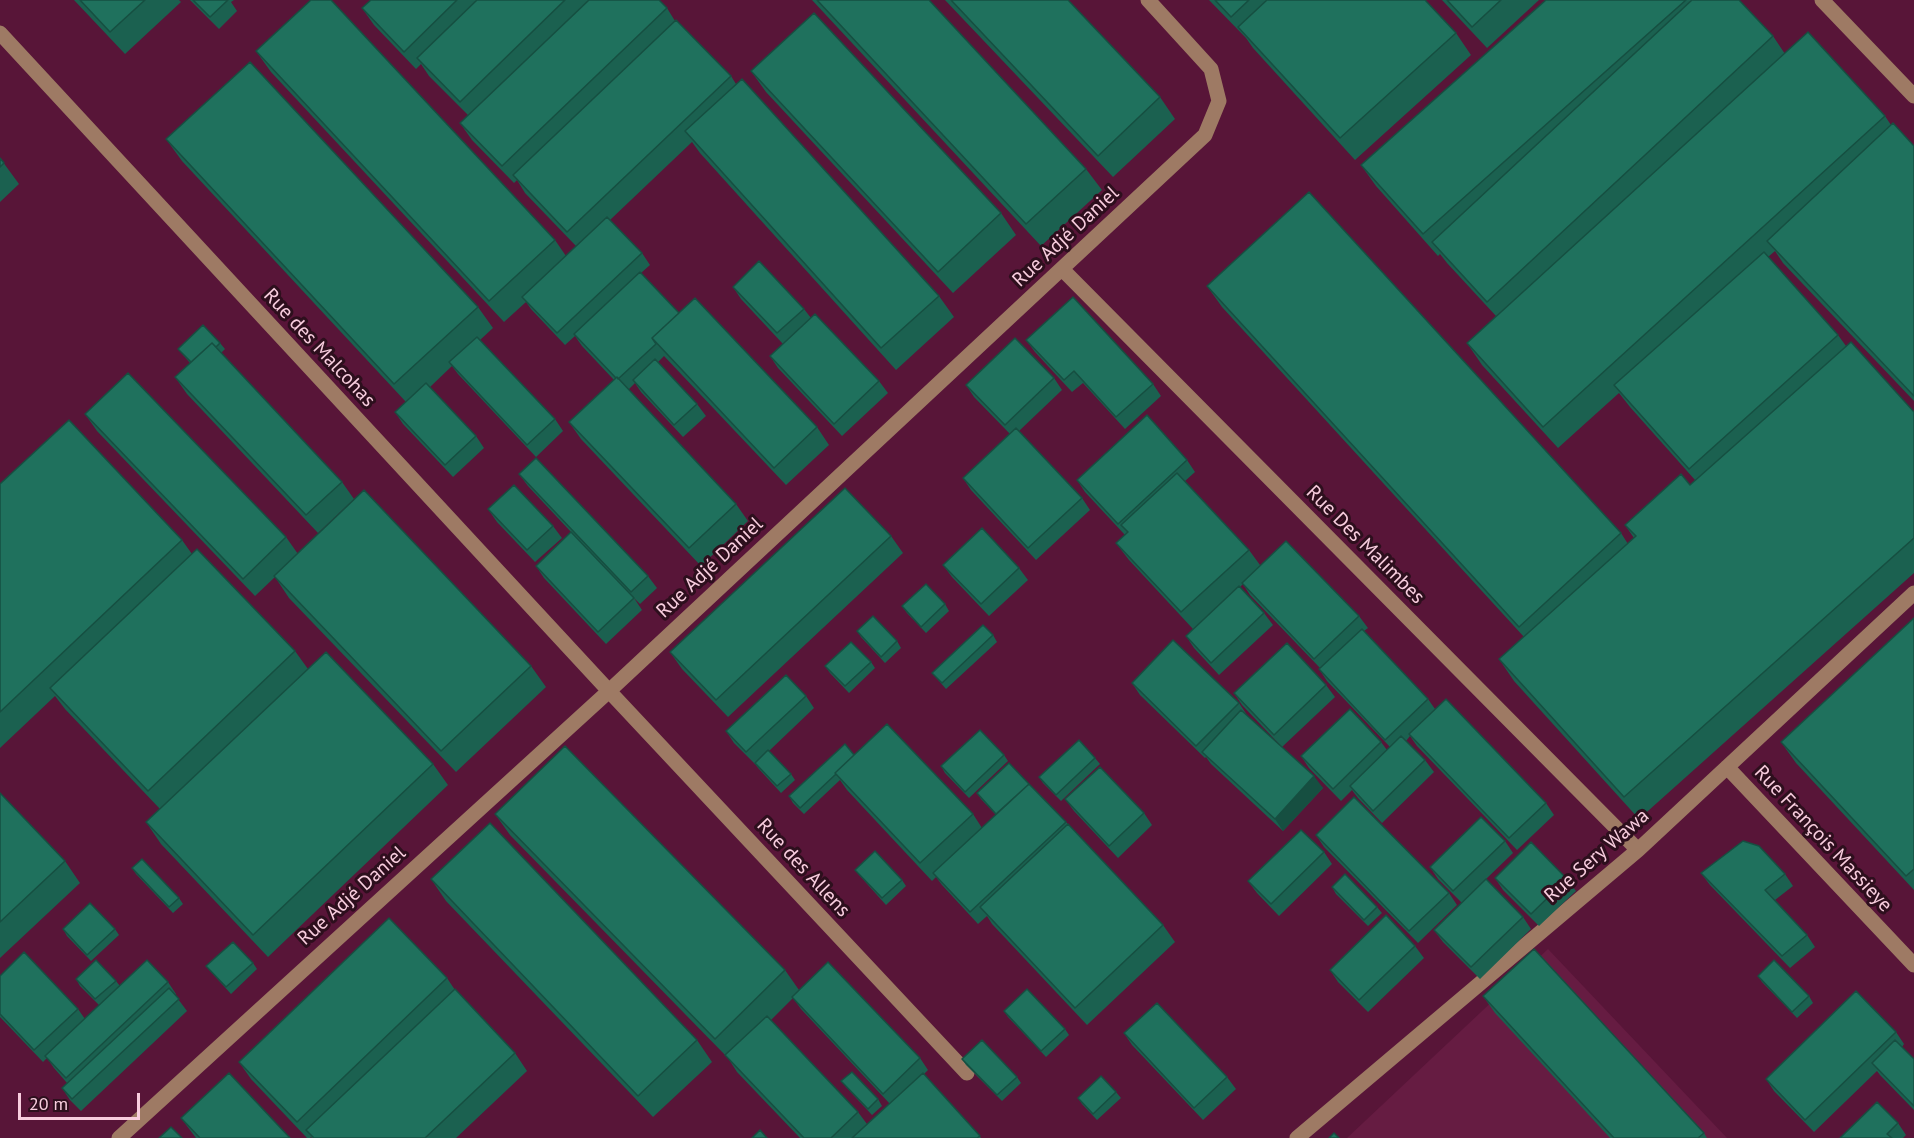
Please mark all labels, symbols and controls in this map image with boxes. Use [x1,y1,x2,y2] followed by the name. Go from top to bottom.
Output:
[1008,182,1124,292] street label: Rue Adjé Daniel
[258,284,380,412] street label: Rue des Malcohas
[1301,481,1429,609] street label: Rue Des Malimbes
[652,513,768,623] street label: Rue Adjé Daniel
[1749,761,1897,917] street label: Rue François Massieye
[1540,804,1654,908] street label: Rue Sery Wawa
[751,814,855,922] street label: Rue des Allens
[293,841,411,951] street label: Rue Adjé Daniel
[21,1081,142,1119] scale bar
[29,1092,68,1115] text: 20 m

